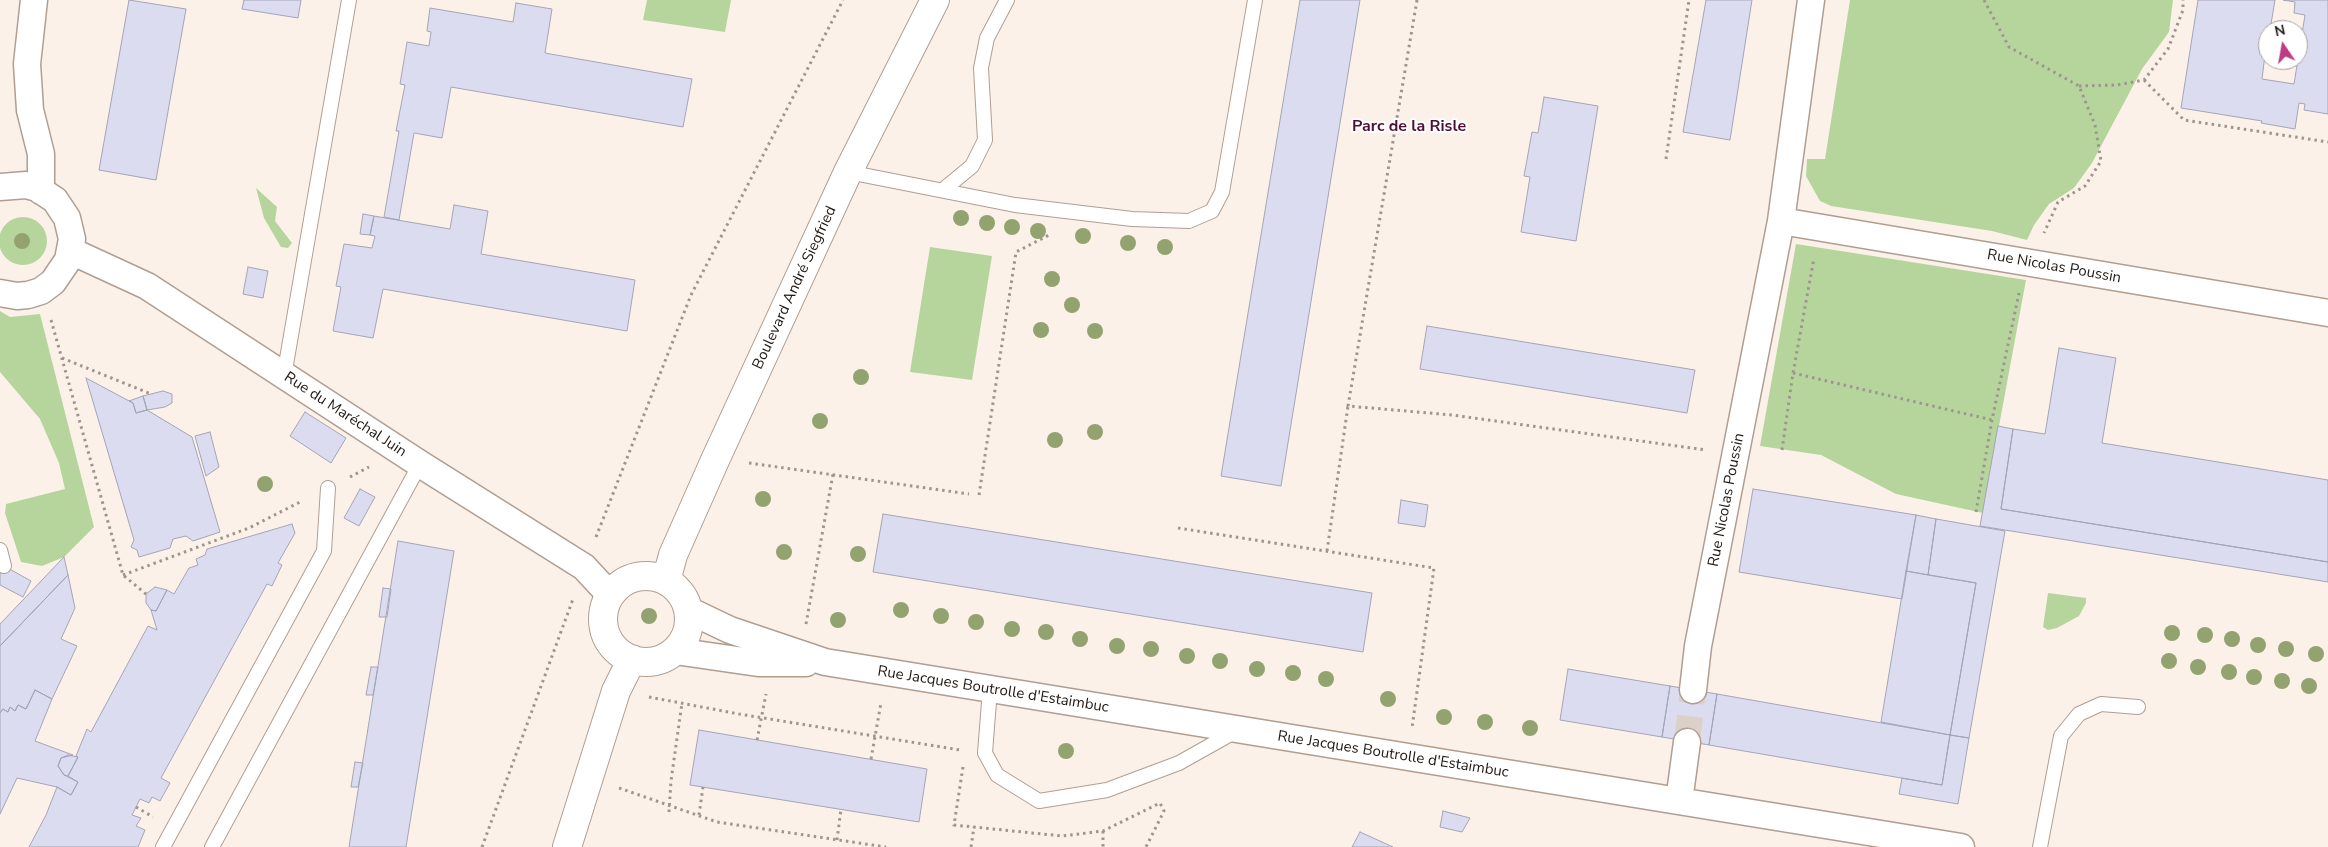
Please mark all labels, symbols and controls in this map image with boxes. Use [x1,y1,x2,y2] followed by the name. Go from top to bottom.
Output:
[2258,20,2308,70] north arrow
[2273,20,2287,41] text: N
[1352,117,1466,137] district label: Parc de la Risle
[749,204,841,372] street label: Boulevard André Siegfried
[1986,246,2122,288] street label: Rue Nicolas Poussin
[280,369,410,461] street label: Rue du Maréchal Juin
[1705,432,1749,568] street label: Rue Nicolas Poussin
[876,663,1110,717] street label: Rue Jacques Boutrolle d'Estaimbuc
[1276,728,1510,782] street label: Rue Jacques Boutrolle d'Estaimbuc

